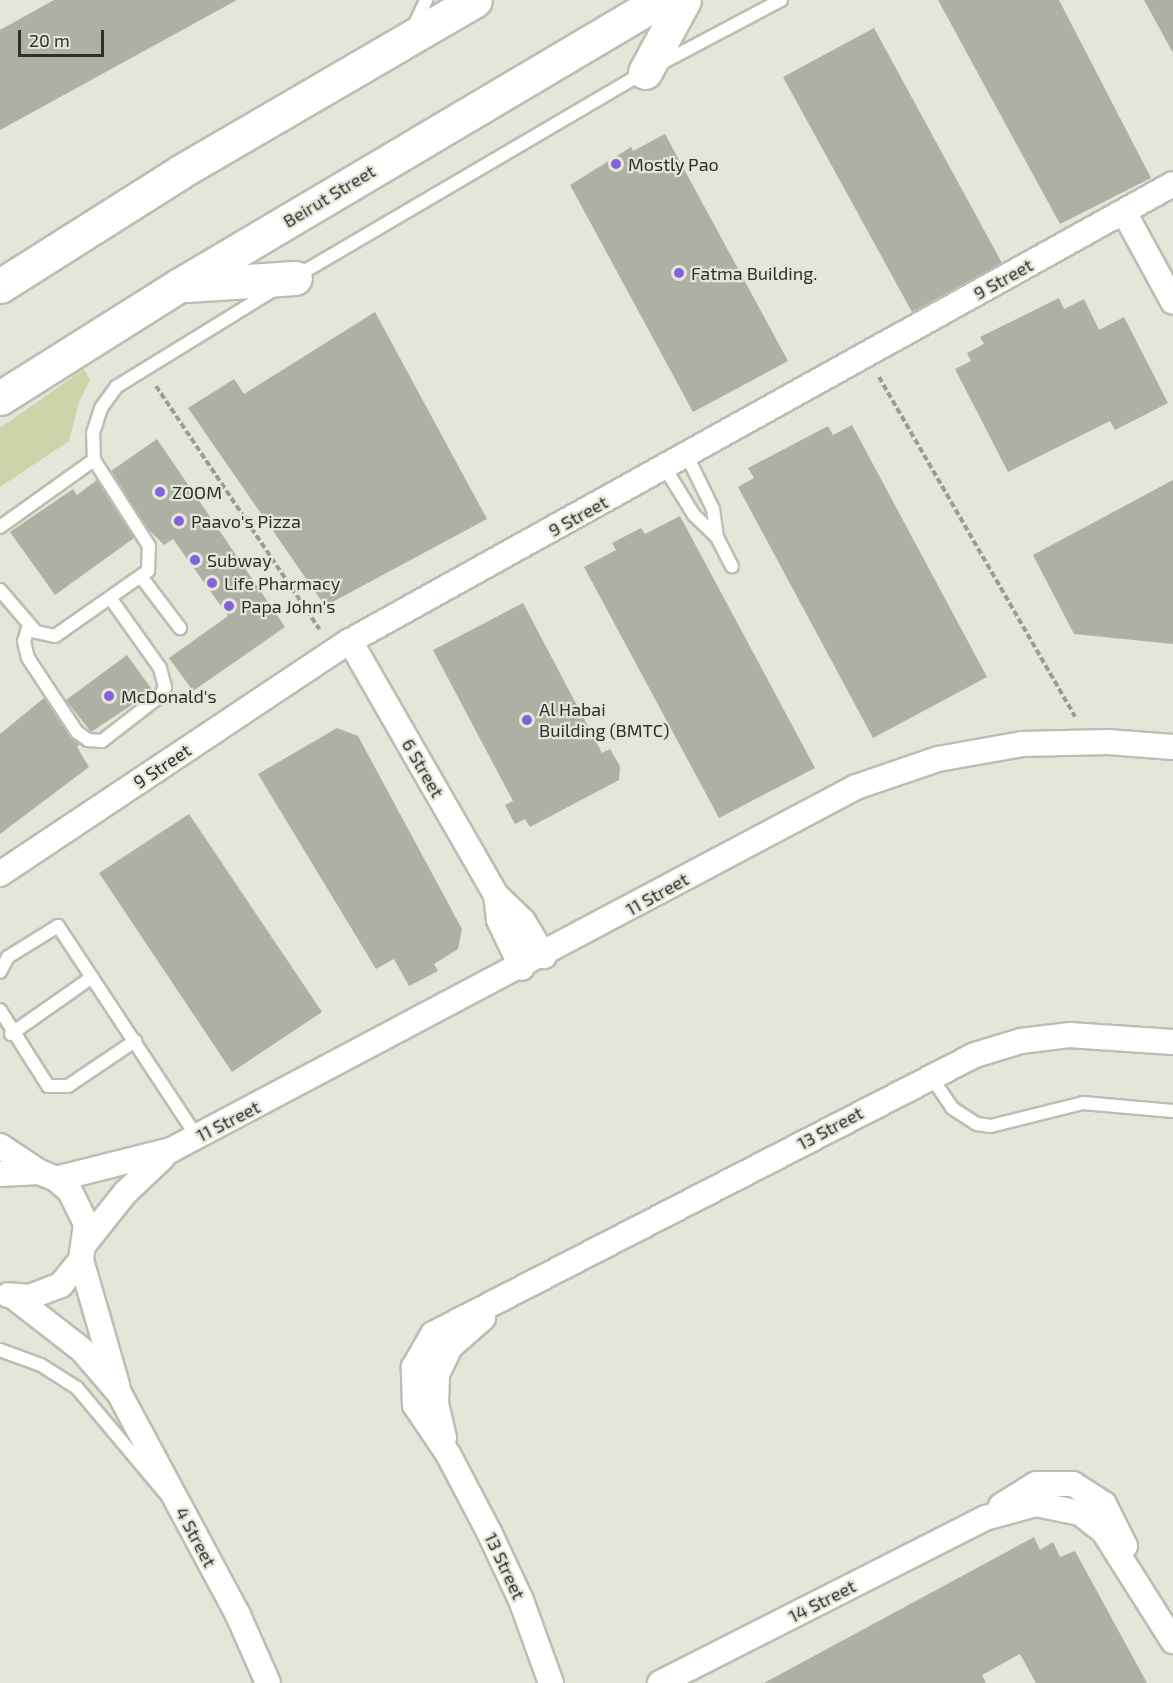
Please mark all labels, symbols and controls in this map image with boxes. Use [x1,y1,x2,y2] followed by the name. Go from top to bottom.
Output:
[21,18,106,56] scale bar
[29,29,70,51] text: 20 m
[628,153,719,175] place label: Mostly Pao
[609,157,623,171] marker: Mostly Pao
[279,160,379,232] street label: Beirut Street
[970,254,1036,304] street label: 9 Street
[691,262,817,284] place label: Fatma Building.
[672,266,686,280] marker: Fatma Building.
[172,481,222,503] place label: ZOOM
[153,485,167,499] marker: ZOOM
[545,491,611,541] street label: 9 Street
[191,510,301,532] place label: Paavo's Pizza
[172,514,186,528] marker: Paavo's Pizza
[207,549,272,571] place label: Subway
[188,553,202,567] marker: Subway
[224,572,340,594] place label: Life Pharmacy
[205,576,219,590] marker: Life Pharmacy
[241,595,336,617] place label: Papa John's
[222,599,236,613] marker: Papa John's
[121,685,217,707] place label: McDonald's
[102,689,116,703] marker: McDonald's
[539,699,669,742] place label: Al Habai Building (BMTC)
[520,713,534,727] marker: Al Habai Building (BMTC)
[398,735,448,801] street label: 6 Street
[129,739,195,793] street label: 9 Street
[622,868,692,920] street label: 11 Street
[193,1096,263,1146] street label: 11 Street
[793,1102,867,1154] street label: 13 Street
[171,1503,221,1571] street label: 4 Street
[480,1529,530,1603] street label: 13 Street
[785,1575,859,1627] street label: 14 Street

